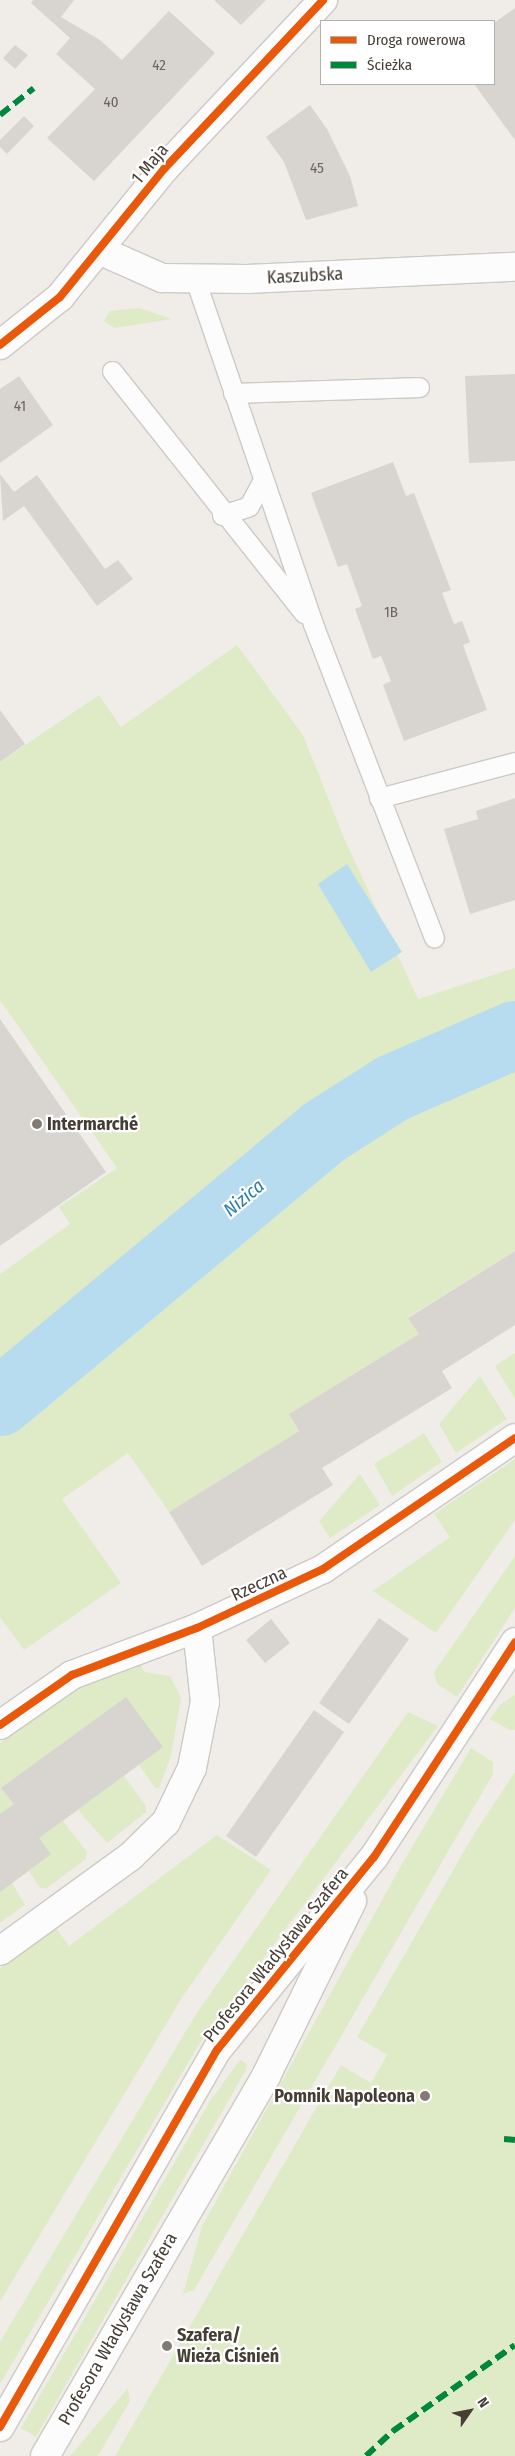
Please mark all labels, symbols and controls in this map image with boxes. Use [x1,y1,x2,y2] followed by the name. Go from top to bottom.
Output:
[320,20,495,85] legend
[367,31,466,49] text: Droga rowerowa
[367,56,412,74] text: Ścieżka
[152,57,166,75] house number: 42
[103,94,119,112] house number: 40
[127,139,173,189] street label: 1 Maja
[310,160,324,178] house number: 45
[266,263,344,289] street label: Kaszubska
[14,398,26,416] house number: 41
[384,604,398,622] house number: 1B
[47,1113,138,1135] place label: Intermarché
[31,1118,43,1130] marker: Intermarché
[219,1174,269,1222] water label: Nizica
[228,1562,290,1606] street label: Rzeczna
[199,1863,353,2047] street label: Profesora Władysława Szafera
[274,2085,415,2107] place label: Pomnik Napoleona
[419,2090,431,2102] marker: Pomnik Napoleona
[54,2229,182,2429] street label: Profesora Władysława Szafera
[177,2325,279,2368] place label: Szafera/ Wieża Ciśnień
[161,2340,173,2352] marker: Szafera/ Wieża Ciśnień
[445,2386,495,2436] north arrow
[474,2394,492,2411] text: N

